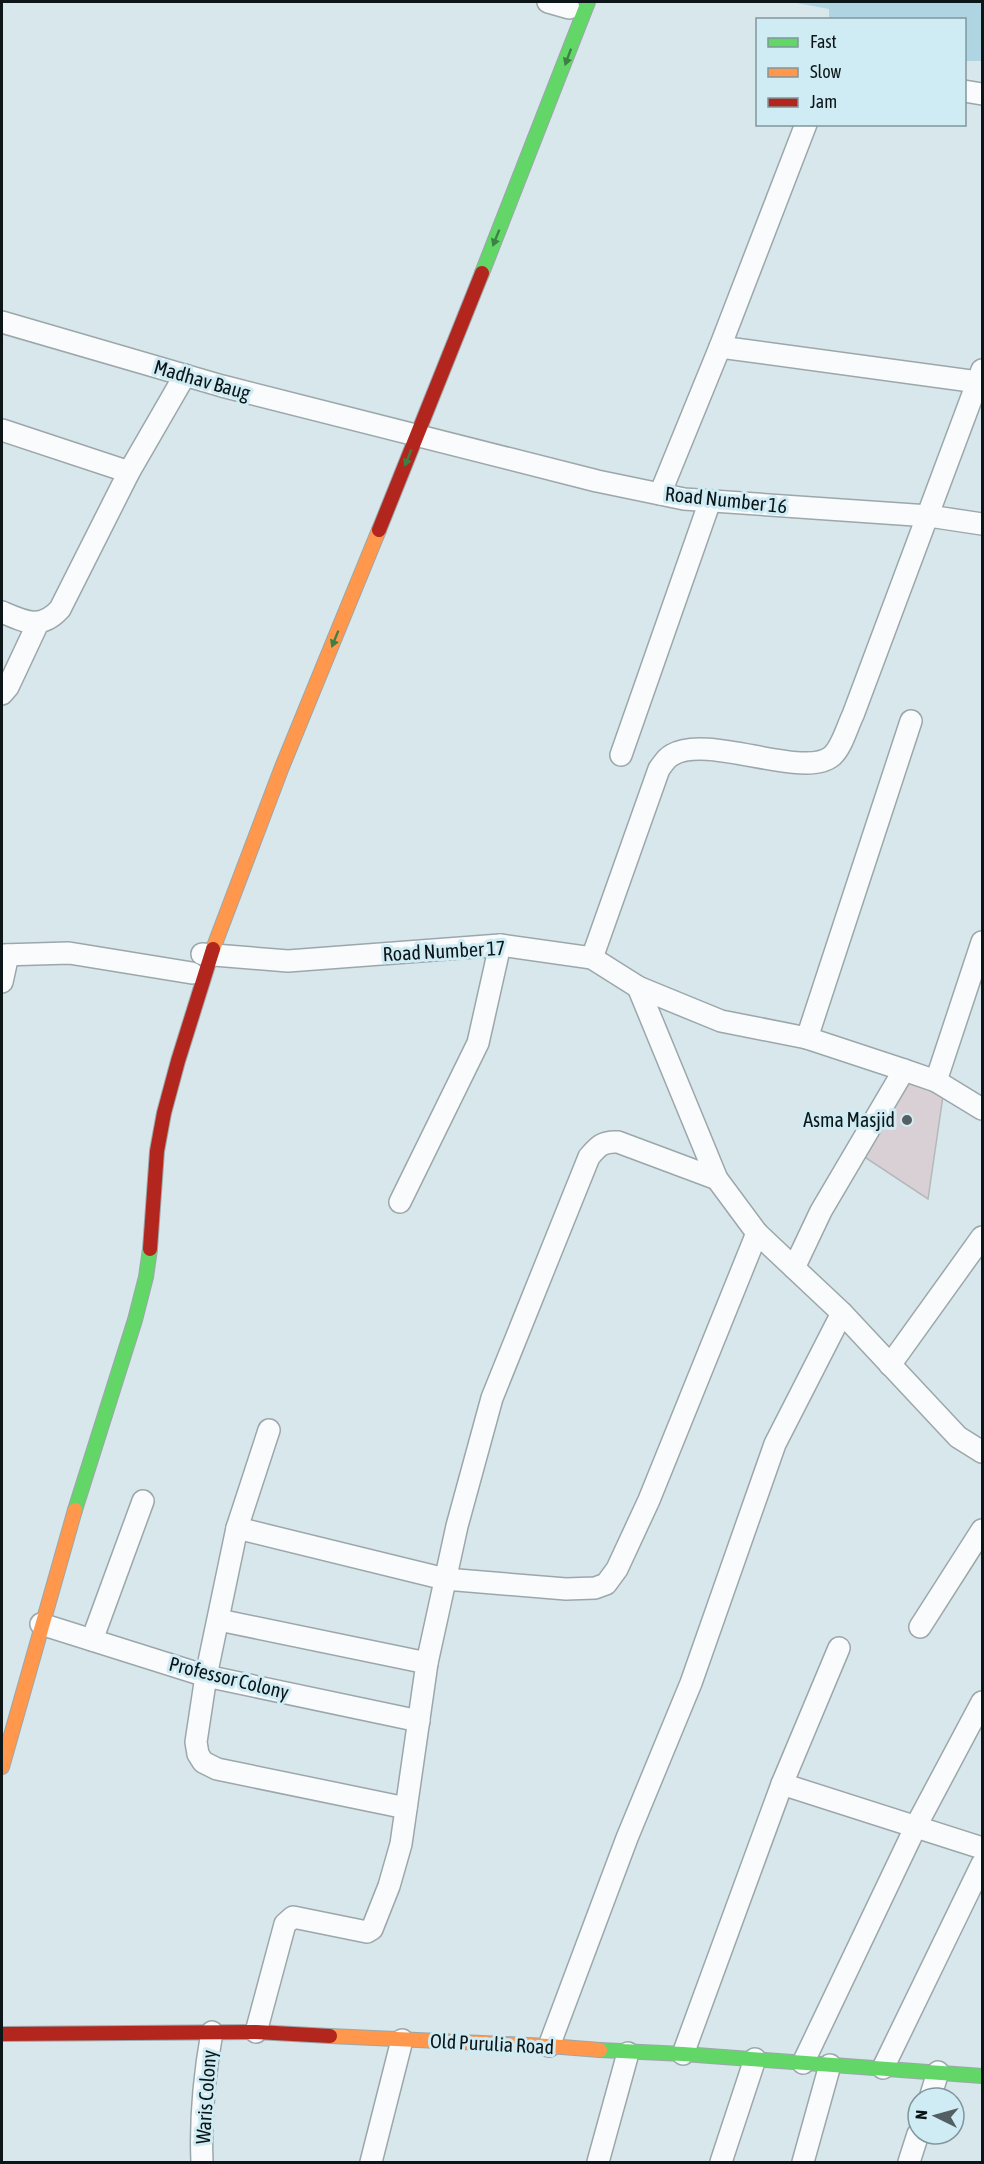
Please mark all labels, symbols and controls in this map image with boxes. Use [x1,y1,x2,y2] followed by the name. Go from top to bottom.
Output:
[756,18,966,126] legend
[810,31,837,52] text: Fast
[562,48,572,66] one-way arrow
[810,61,841,82] text: Slow
[810,91,837,112] text: Jam
[491,229,500,247] one-way arrow
[151,355,253,404] street label: Madhav Baug
[403,449,413,467] one-way arrow
[664,482,788,517] street label: Road Number 16
[330,630,340,648] one-way arrow
[382,936,506,965] street label: Road Number 17
[803,1108,895,1131] place label: Asma Masjid
[900,1113,914,1127] marker: Asma Masjid
[167,1652,291,1704] street label: Professor Colony
[429,2029,555,2058] street label: Old Purulia Road
[191,2049,220,2145] street label: Waris Colony
[906,2086,966,2146] north arrow
[912,2109,930,2120] text: N

